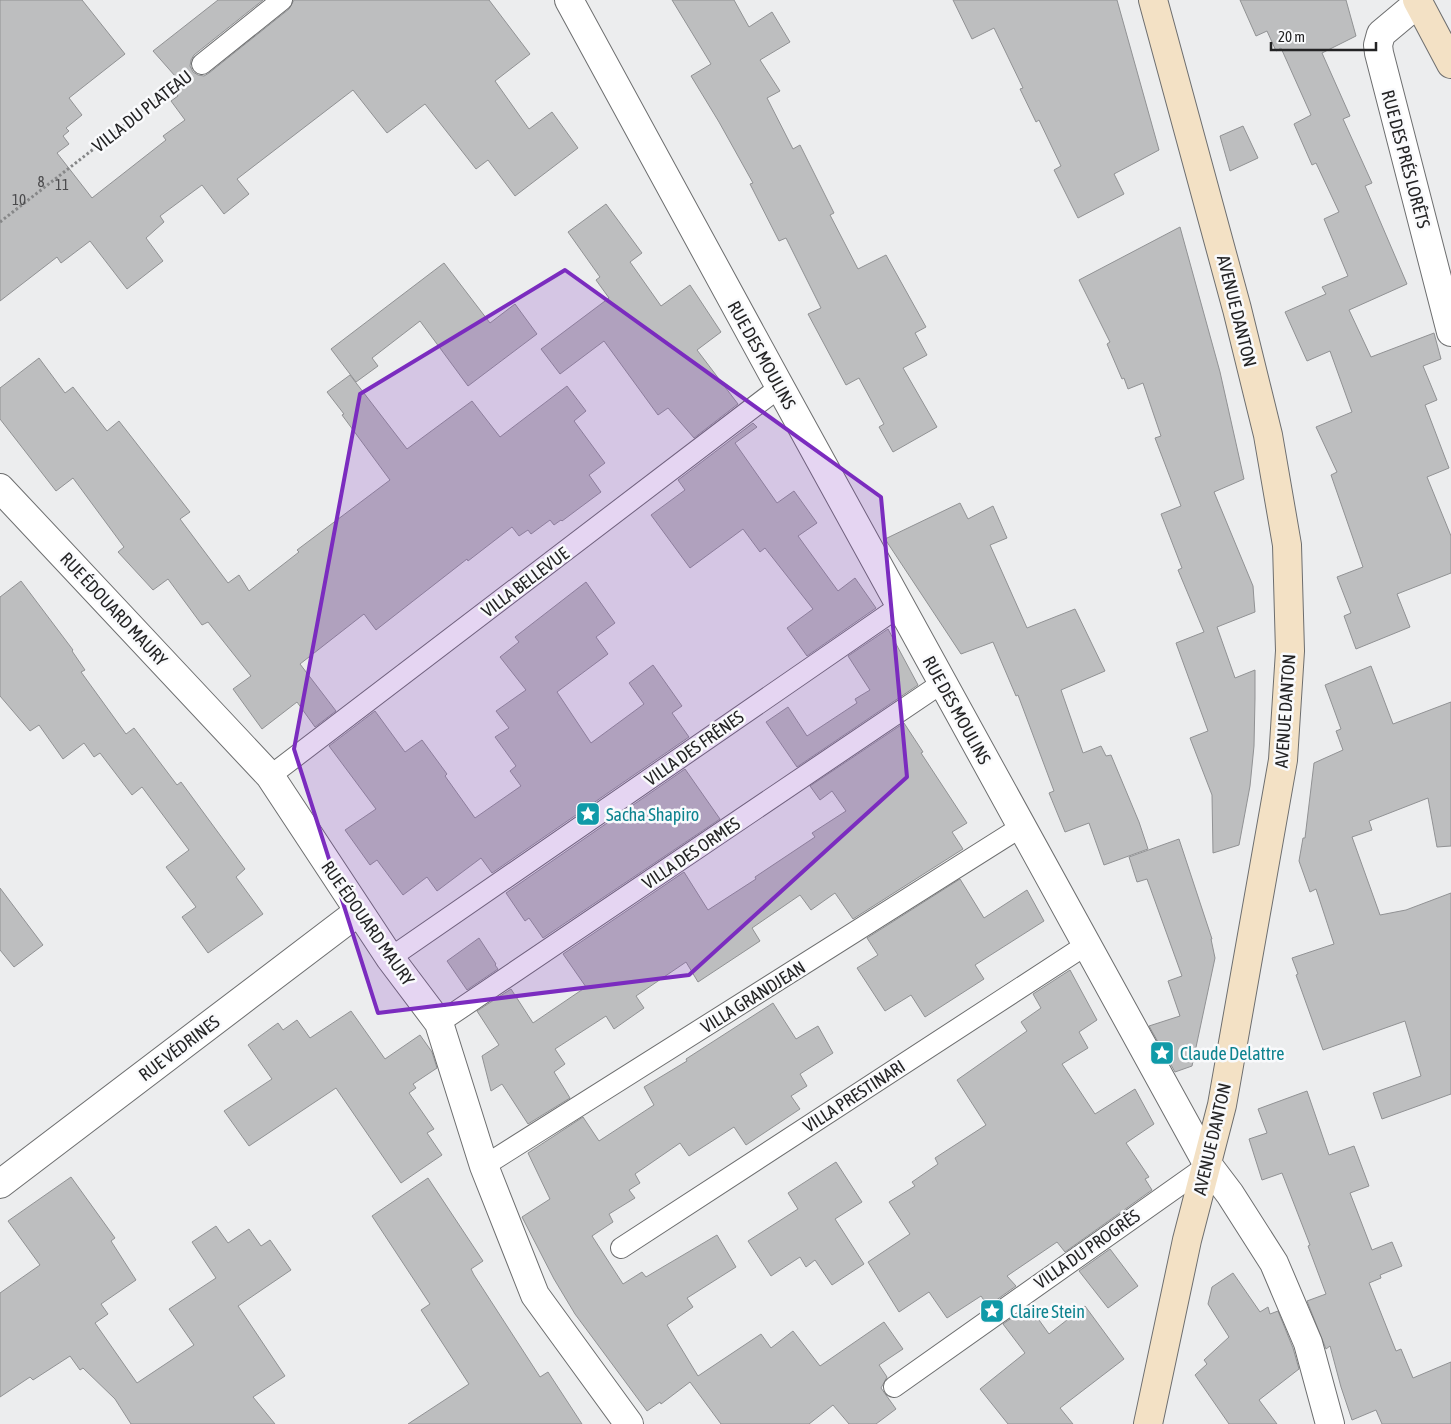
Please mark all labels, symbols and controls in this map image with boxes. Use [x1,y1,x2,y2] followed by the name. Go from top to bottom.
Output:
[1271,20,1376,52] scale bar
[1278,28,1305,45] text: 20 m
[88,66,196,156] street label: VILLA DU PLATEAU
[1377,88,1435,231] street label: RUE DES PRÉS LORÊTS
[37,173,45,190] house number: 8
[55,176,69,193] house number: 11
[12,191,26,208] house number: 10
[1213,253,1261,369] street label: AVENUE DANTON
[724,297,801,413] street label: RUE DES MOULINS
[477,542,573,622] street label: VILLA BELLEVUE
[56,548,172,670] street label: RUE ÉDOUARD MAURY
[919,652,996,768] street label: RUE DES MOULINS
[1271,653,1299,769] street label: AVENUE DANTON
[640,706,748,790] street label: VILLA DES FRÊNES
[575,801,601,827] place icon: Sacha Shapiro
[606,804,699,825] place label: Sacha Shapiro
[638,812,744,893] street label: VILLA DES ORMES
[317,857,419,989] street label: RUE ÉDOUARD MAURY
[697,957,809,1037] street label: VILLA GRANDJEAN
[134,1011,224,1085] street label: RUE VÉDRINES
[1149,1040,1175,1066] place icon: Claude Delattre
[1180,1043,1284,1064] place label: Claude Delattre
[799,1055,909,1137] street label: VILLA PRESTINARI
[1189,1081,1235,1197] street label: AVENUE DANTON
[1030,1205,1144,1293] street label: VILLA DU PROGRÈS
[979,1298,1005,1324] place icon: Claire Stein
[1010,1301,1085,1322] place label: Claire Stein

